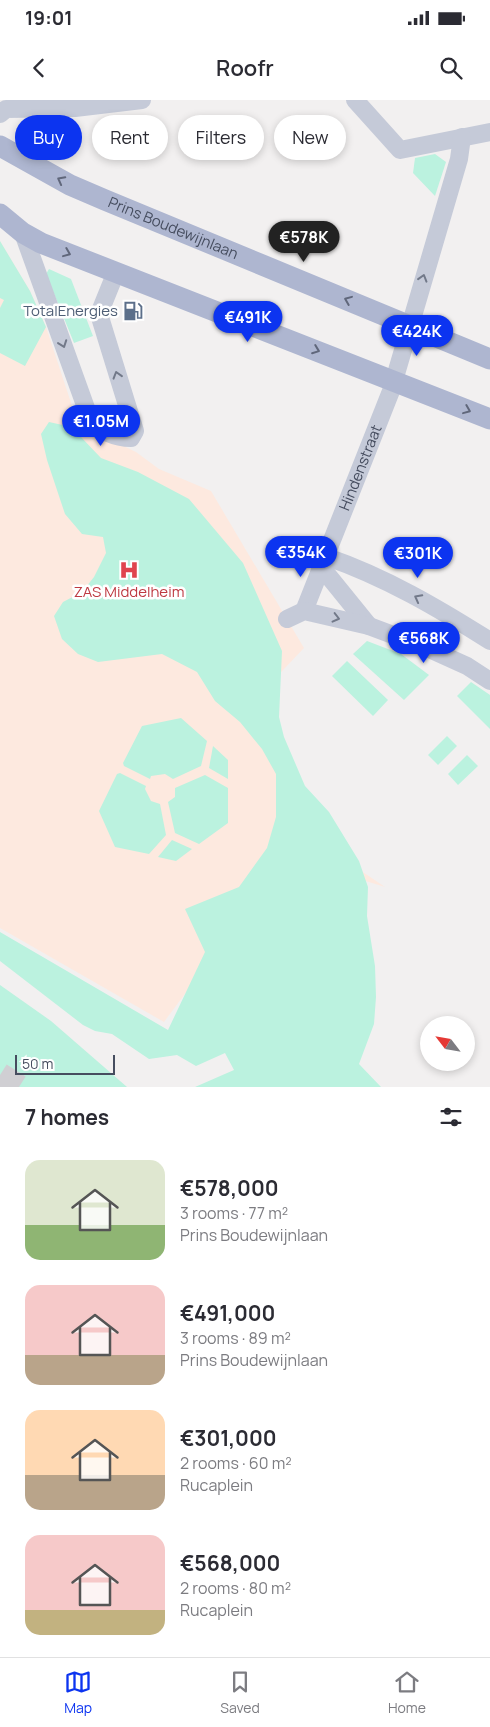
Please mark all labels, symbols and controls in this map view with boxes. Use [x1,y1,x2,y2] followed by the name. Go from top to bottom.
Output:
[25,5,72,31] text: 19:01
[216,53,274,83] text: Roofr
[25,54,53,82] icon: back
[437,54,465,82] icon: search
[15,115,82,160] chip: Buy
[92,115,168,160] chip: Rent
[178,115,264,160] chip: Filters
[274,115,346,160] chip: New
[57,176,66,186] one-way arrow
[105,191,242,264] street label: Prins Boudewijnlaan
[269,220,339,263] pin: €578K
[280,226,328,248] text: €578K
[62,247,71,257] one-way arrow
[417,274,427,283] one-way arrow
[344,296,353,306] one-way arrow
[23,300,118,321] place label: TotalEnergies
[122,300,144,322] fuel station icon: TotalEnergies
[213,300,283,343] pin: €491K
[224,306,272,328] text: €491K
[382,314,452,357] pin: €424K
[392,320,442,342] text: €424K
[58,340,68,348] one-way arrow
[311,344,320,354] one-way arrow
[113,372,123,380] one-way arrow
[462,403,471,414] one-way arrow
[60,404,142,447] pin: €1.05M
[73,410,129,432] text: €1.05M
[334,422,387,514] street label: Hindenstraat
[266,536,336,578] pin: €354K
[383,536,453,579] pin: €301K
[276,541,326,563] text: €354K
[394,542,442,564] text: €301K
[118,559,140,581] hospital icon: ZAS Middelheim
[74,581,184,602] place label: ZAS Middelheim
[414,594,423,604] one-way arrow
[332,613,340,623] one-way arrow
[389,622,459,664] pin: €568K
[399,627,449,649] text: €568K
[420,1016,475,1071] north arrow
[420,1016,475,1071] map controls
[15,1052,115,1075] scale bar
[22,1054,53,1073] text: 50 m
[25,1103,109,1131] text: 7 homes
[437,1103,465,1131] icon: filters
[180,1174,279,1202] text: €578,000
[65,1180,125,1240] icon: home
[180,1202,288,1224] text: 3 rooms · 77 m²
[180,1224,328,1246] text: Prins Boudewijnlaan
[180,1299,275,1327] text: €491,000
[65,1305,125,1365] icon: home
[180,1327,291,1349] text: 3 rooms · 89 m²
[180,1349,328,1371] text: Prins Boudewijnlaan
[180,1424,277,1452] text: €301,000
[65,1430,125,1490] icon: home
[180,1452,292,1474] text: 2 rooms · 60 m²
[180,1474,253,1496] text: Rucaplein
[180,1549,280,1577] text: €568,000
[65,1555,125,1615] icon: home
[180,1577,291,1599] text: 2 rooms · 80 m²
[180,1599,253,1621] text: Rucaplein
[64,1668,92,1717] tab: Map
[220,1668,260,1717] tab: Saved
[388,1668,426,1717] tab: Home

